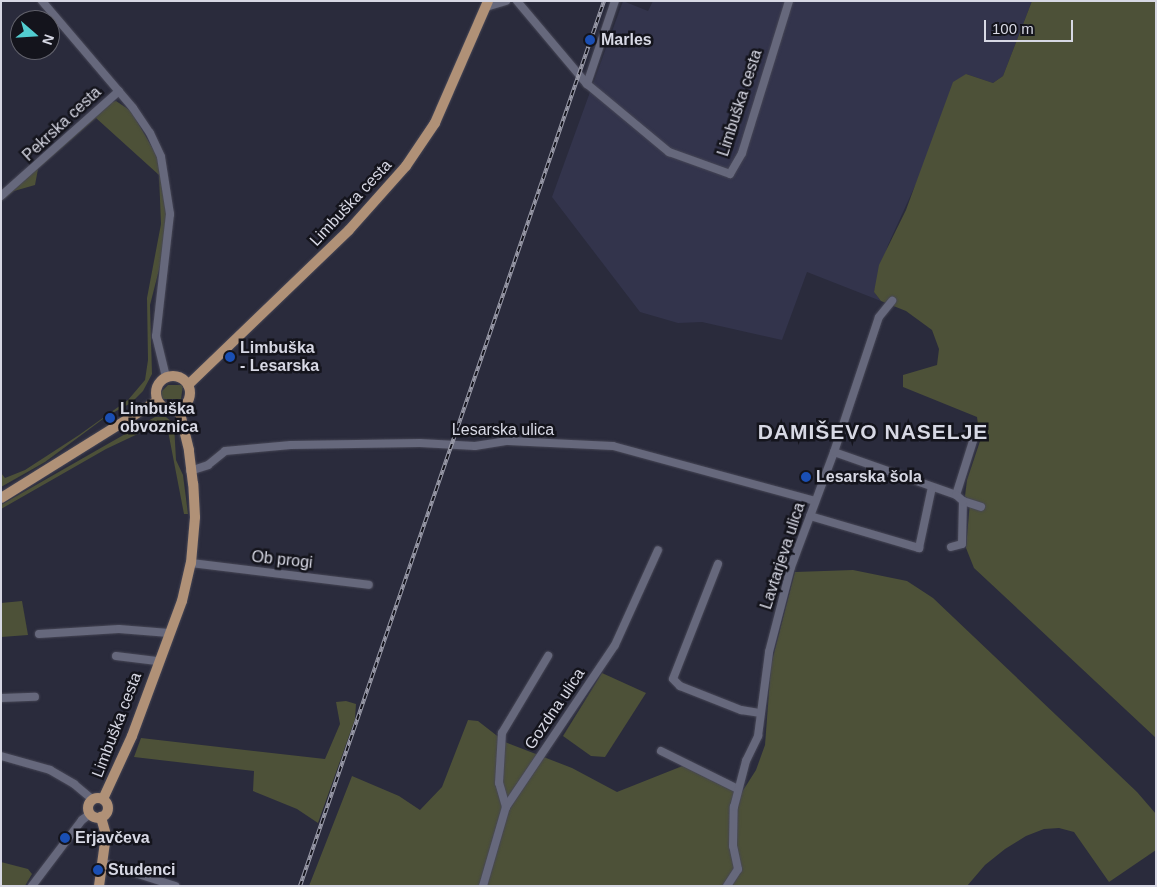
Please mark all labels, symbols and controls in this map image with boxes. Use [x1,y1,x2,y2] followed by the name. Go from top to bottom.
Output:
[10,10,60,60] north arrow
[987,10,1076,42] scale bar
[992,20,1034,37] text: 100 m
[601,30,652,50] place label: Marles
[39,32,57,47] text: N
[583,33,597,47] marker: Marles
[714,47,766,159] street label: Limbuška cesta
[19,83,105,165] street label: Pekrska cesta
[306,156,396,250] street label: Limbuška cesta
[240,338,319,376] place label: Limbuška - Lesarska
[224,351,236,363] marker: Limbuška - Lesarska
[120,399,198,437] place label: Limbuška obvoznica
[104,412,116,424] marker: Limbuška obvoznica
[756,419,990,445] district label: DAMIŠEVO NASELJE
[452,420,554,440] street label: Lesarska ulica
[816,467,922,487] place label: Lesarska šola
[800,471,812,483] marker: Lesarska šola
[757,500,809,612] street label: Lavtarjeva ulica
[250,547,314,573] street label: Ob progi
[521,665,589,753] street label: Gozdna ulica
[88,670,146,780] street label: Limbuška cesta
[75,828,150,848] place label: Erjavčeva
[59,832,71,844] marker: Erjavčeva
[108,860,176,880] place label: Studenci
[92,864,104,876] marker: Studenci

